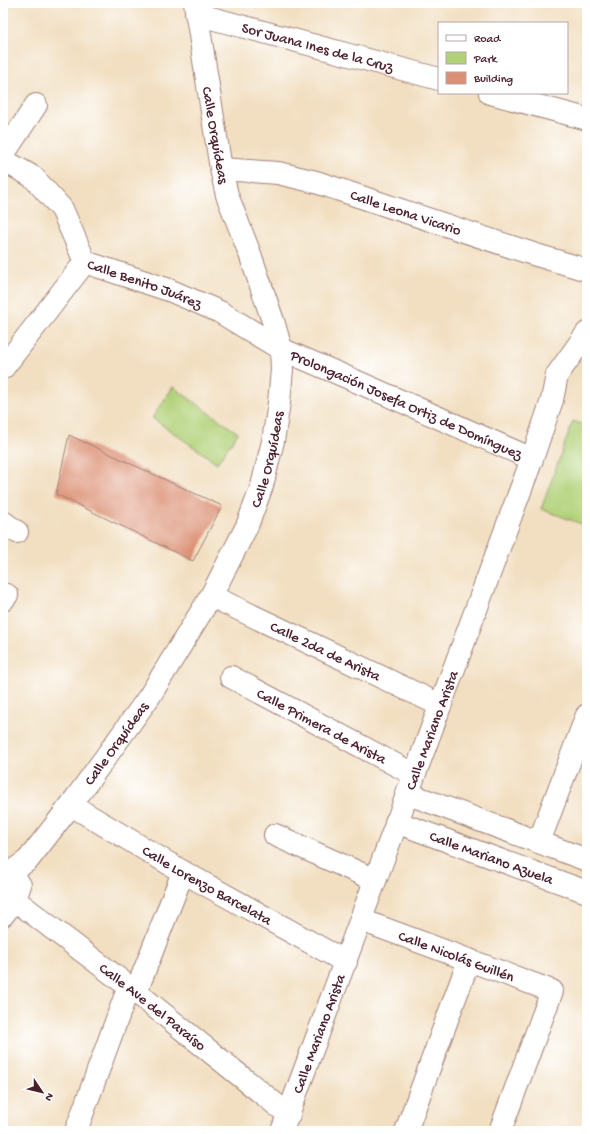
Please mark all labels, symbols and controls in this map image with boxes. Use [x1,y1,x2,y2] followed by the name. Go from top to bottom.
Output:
[240,20,395,77] street label: Sor Juana Ines de la Cruz
[438,22,568,94] legend
[474,33,501,47] text: Road
[473,53,499,67] text: Park
[473,73,513,87] text: Building
[197,85,232,186] street label: Calle Orquídeas
[348,187,463,241] street label: Calle Leona Vicario
[85,256,205,314] street label: Calle Benito Juárez
[286,347,525,465] street label: Prolongación Josefa Ortiz de Domínguez
[248,410,289,510] street label: Calle Orquídeas
[267,618,383,687] street label: Calle 2da de Arista
[403,668,464,793] street label: Calle Mariano Arista
[253,685,389,769] street label: Calle Primera de Arista
[81,699,154,789] street label: Calle Orquídeas
[427,828,556,890] street label: Calle Mariano Azuela
[138,843,275,931] street label: Calle Lorenzo Barcelata
[395,928,516,987] street label: Calle Nicolás Guillén
[95,960,209,1056] street label: Calle Ave del Paraíso
[290,971,351,1096] street label: Calle Mariano Arista
[22,1072,62,1112] north arrow
[42,1090,56,1103] text: N

